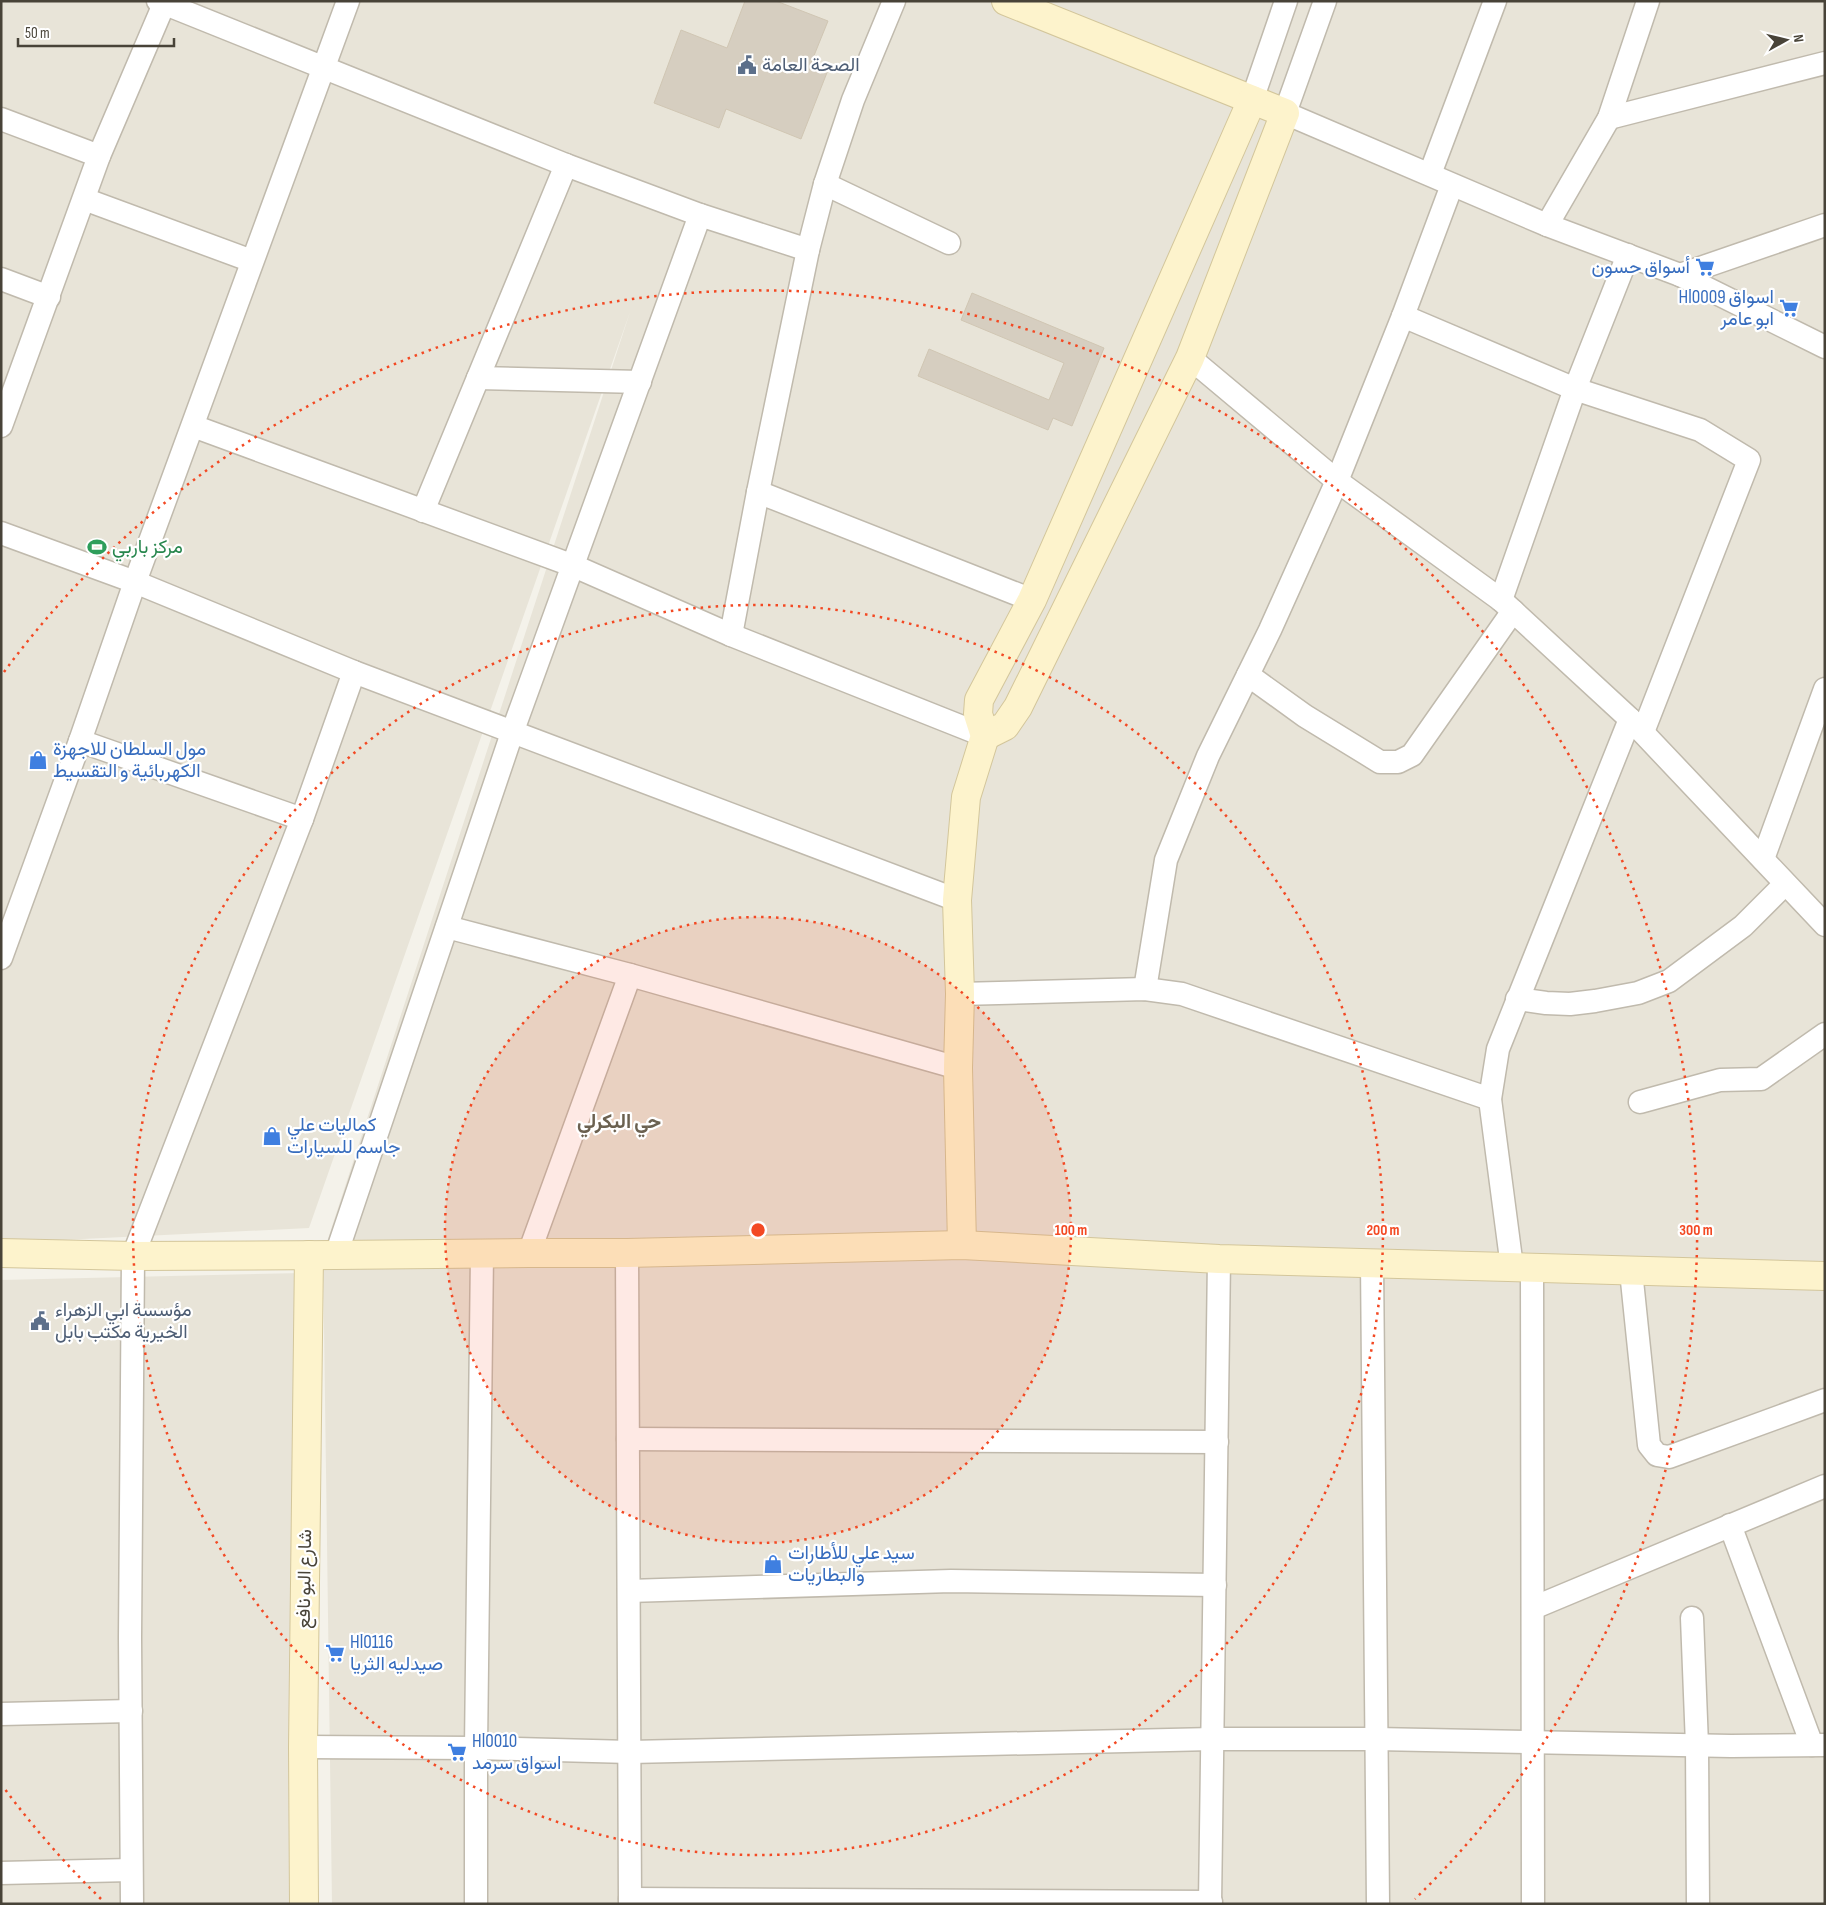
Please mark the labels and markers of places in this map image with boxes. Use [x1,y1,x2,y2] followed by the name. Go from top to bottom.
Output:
[736,54,758,76] public building icon: الصحة العامة
[762,54,860,77] place label: الصحة العامة
[1591,256,1690,279] place label: أسواق حسون
[1694,256,1716,278] supermarket icon: أسواق حسون
[1679,286,1774,331] place label: Hl0009 اسواق ابو عامر
[1778,297,1800,319] supermarket icon: Hl0009 اسواق ابو عامر
[86,536,108,558] sports icon: مركز باربي
[112,536,183,562] place label: مركز باربي
[53,738,206,783] place label: مول السلطان للاجهزة الكهربائية و التقسيط
[27,749,49,771] shop icon: مول السلطان للاجهزة الكهربائية و التقسيط
[287,1114,400,1159] place label: كماليات علي جاسم للسيارات
[261,1125,283,1147] shop icon: كماليات علي جاسم للسيارات
[749,1221,767,1239] centre of rings
[55,1299,192,1344] place label: مؤسسة ابي الزهراء الخيرية مكتب بابل
[29,1310,51,1332] public building icon: مؤسسة ابي الزهراء الخيرية مكتب بابل
[788,1542,915,1587] place label: سيد علي للأطارات والبطاريات
[762,1553,784,1575] shop icon: سيد علي للأطارات والبطاريات
[350,1631,443,1676] place label: Hl0116 صيدليه الثريا
[324,1642,346,1664] supermarket icon: Hl0116 صيدليه الثريا
[472,1730,562,1775] place label: Hl0010 اسواق سرمد
[446,1741,468,1763] supermarket icon: Hl0010 اسواق سرمد

